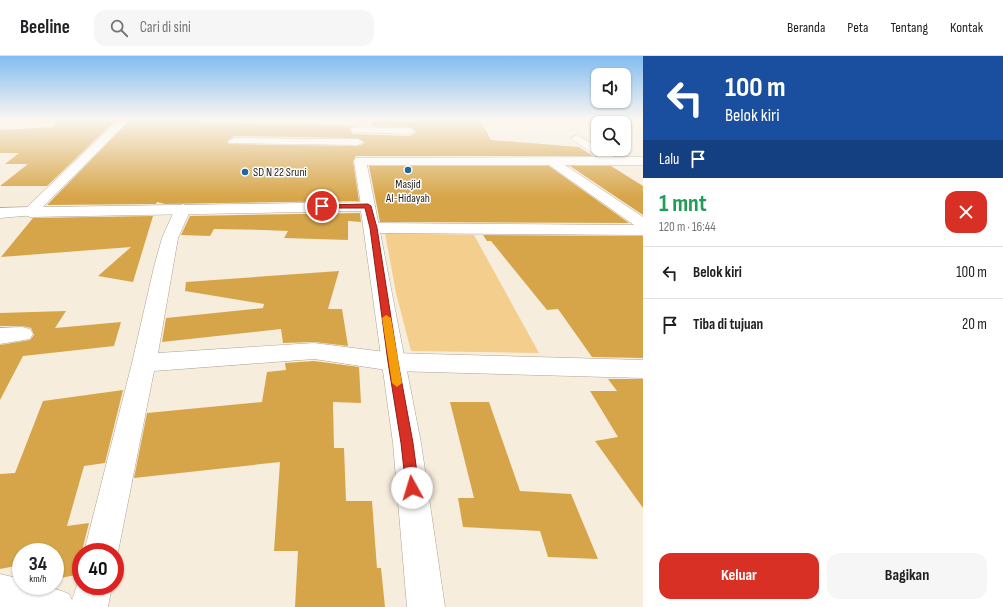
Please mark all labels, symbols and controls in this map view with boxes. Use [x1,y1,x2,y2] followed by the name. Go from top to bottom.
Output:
[94,10,374,46] search box
[20,16,70,39] text: Beeline
[108,17,130,39] icon: search
[140,18,191,37] text: Cari di sini
[787,19,825,36] text: Beranda
[847,19,868,36] text: Peta
[890,19,928,36] text: Tentang
[950,19,983,36] text: Kontak
[591,68,631,156] map controls
[591,68,631,108] button: sound
[725,71,786,104] text: 100 m
[659,72,711,124] icon: left
[725,105,780,126] text: Belok kiri
[591,116,631,156] button: search
[687,148,709,170] icon: arrive
[659,150,679,169] text: Lalu
[253,165,307,180] place label: SD N 22 Sruni
[403,165,413,175] marker: Masjid Al-Hidayah
[240,167,250,177] marker: SD N 22 Sruni
[385,177,430,206] place label: Masjid Al-Hidayah
[305,189,339,223] pin
[659,189,707,218] text: 1 mnt
[945,191,987,233] button: close
[311,195,333,217] icon: arrive
[659,219,716,235] text: 120 m · 16:44
[659,262,681,284] icon: left
[693,263,742,282] text: Belok kiri
[956,263,987,282] text: 100 m
[659,314,681,336] icon: arrive
[693,315,763,334] text: Tiba di tujuan
[962,315,987,334] text: 20 m
[391,467,433,509] position arrow
[72,543,124,595] speed limit sign: 40
[29,552,47,576] text: 34
[659,553,819,599] button: Keluar
[827,553,987,599] button: Bagikan
[29,573,47,585] text: km/h

